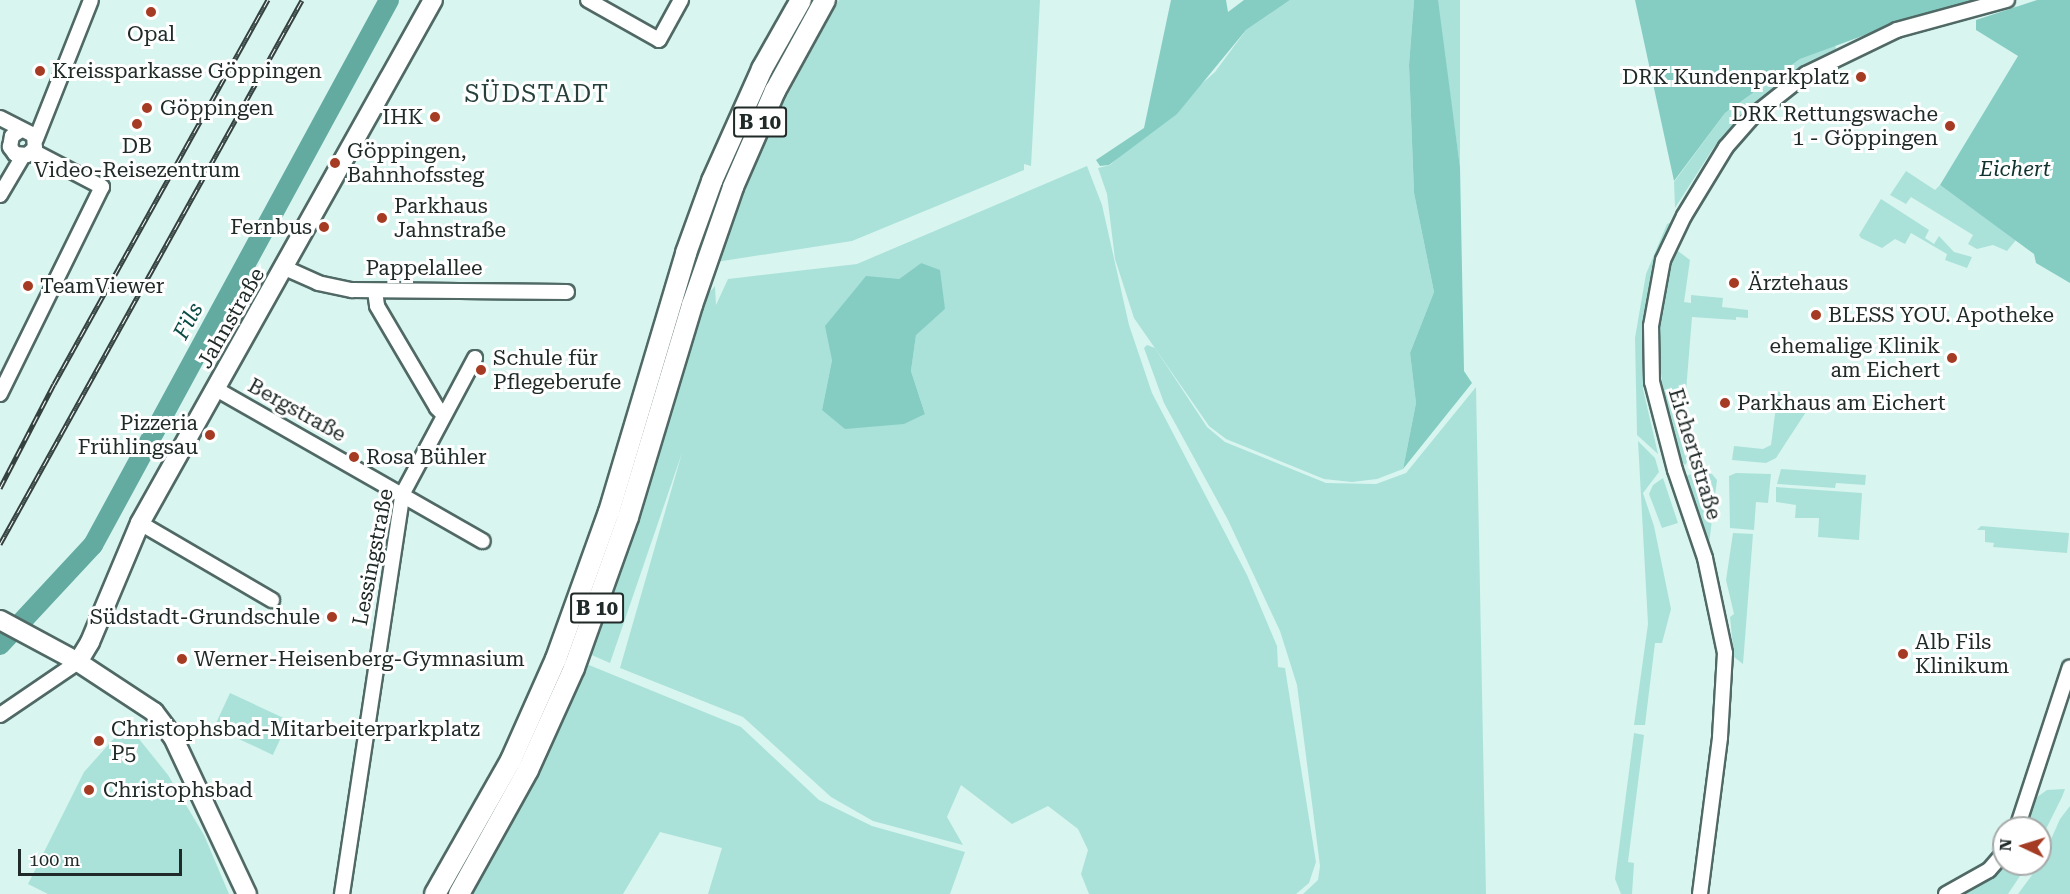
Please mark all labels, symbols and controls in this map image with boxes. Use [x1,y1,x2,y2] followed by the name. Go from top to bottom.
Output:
[144,5,158,19] marker: Opal
[127,21,175,47] place label: Opal
[52,58,322,84] place label: Kreissparkasse Göppingen
[33,64,47,78] marker: Kreissparkasse Göppingen
[1622,64,1849,90] place label: DRK Kundenparkplatz
[1854,70,1868,84] marker: DRK Kundenparkplatz
[464,81,610,109] district label: SÜDSTADT
[160,95,274,121] place label: Göppingen
[138,99,156,117] marker: Göppingen
[1731,101,1938,151] place label: DRK Rettungswache 1 - Göppingen
[382,104,423,130] place label: IHK
[733,105,787,139] road number: B 10
[428,110,442,124] marker: IHK
[130,117,144,131] marker: DB Video-Reisezentrum
[1943,119,1957,133] marker: DRK Rettungswache 1 - Göppingen
[34,133,240,183] place label: DB Video-Reisezentrum
[347,138,484,188] place label: Göppingen, Bahnhofssteg
[328,156,342,170] marker: Göppingen, Bahnhofssteg
[1980,156,2050,182] park label: Eichert
[394,193,506,243] place label: Parkhaus Jahnstraße
[375,211,389,225] marker: Parkhaus Jahnstraße
[230,214,312,240] place label: Fernbus
[317,220,331,234] marker: Fernbus
[365,255,483,281] street label: Pappelallee
[192,263,270,373] street label: Jahnstraße
[1748,270,1848,296] place label: Ärztehaus
[40,273,164,299] place label: TeamViewer
[1725,274,1743,292] marker: Ärztehaus
[21,279,35,293] marker: TeamViewer
[168,298,208,344] water label: Fils
[1828,302,2054,328] place label: BLESS YOU. Apotheke
[1809,308,1823,322] marker: BLESS YOU. Apotheke
[1770,333,1940,383] place label: ehemalige Klinik am Eichert
[493,345,621,395] place label: Schule für Pflegeberufe
[1945,351,1959,365] marker: ehemalige Klinik am Eichert
[474,363,488,377] marker: Schule für Pflegeberufe
[244,373,350,447] street label: Bergstraße
[1663,385,1727,523] street label: Eichertstraße
[1737,390,1946,416] place label: Parkhaus am Eichert
[1718,396,1732,410] marker: Parkhaus am Eichert
[78,410,198,460] place label: Pizzeria Frühlingsau
[203,428,217,442] marker: Pizzeria Frühlingsau
[366,444,487,470] place label: Rosa Bühler
[347,450,361,464] marker: Rosa Bühler
[347,486,399,628] street label: Lessingstraße
[570,591,624,625] road number: B 10
[90,604,320,630] place label: Südstadt-Grundschule
[325,610,339,624] marker: Südstadt-Grundschule
[1915,629,2009,679] place label: Alb Fils Klinikum
[194,646,525,672] place label: Werner-Heisenberg-Gymnasium
[1896,647,1910,661] marker: Alb Fils Klinikum
[175,652,189,666] marker: Werner-Heisenberg-Gymnasium
[111,716,480,766] place label: Christophsbad-Mitarbeiterparkplatz P5
[92,734,106,748] marker: Christophsbad-Mitarbeiterparkplatz P5
[103,777,253,803] place label: Christophsbad
[80,781,98,799] marker: Christophsbad
[1992,816,2052,876] north arrow
[21,837,184,875] scale bar
[1996,838,2015,852] text: N
[29,849,80,870] text: 100 m

